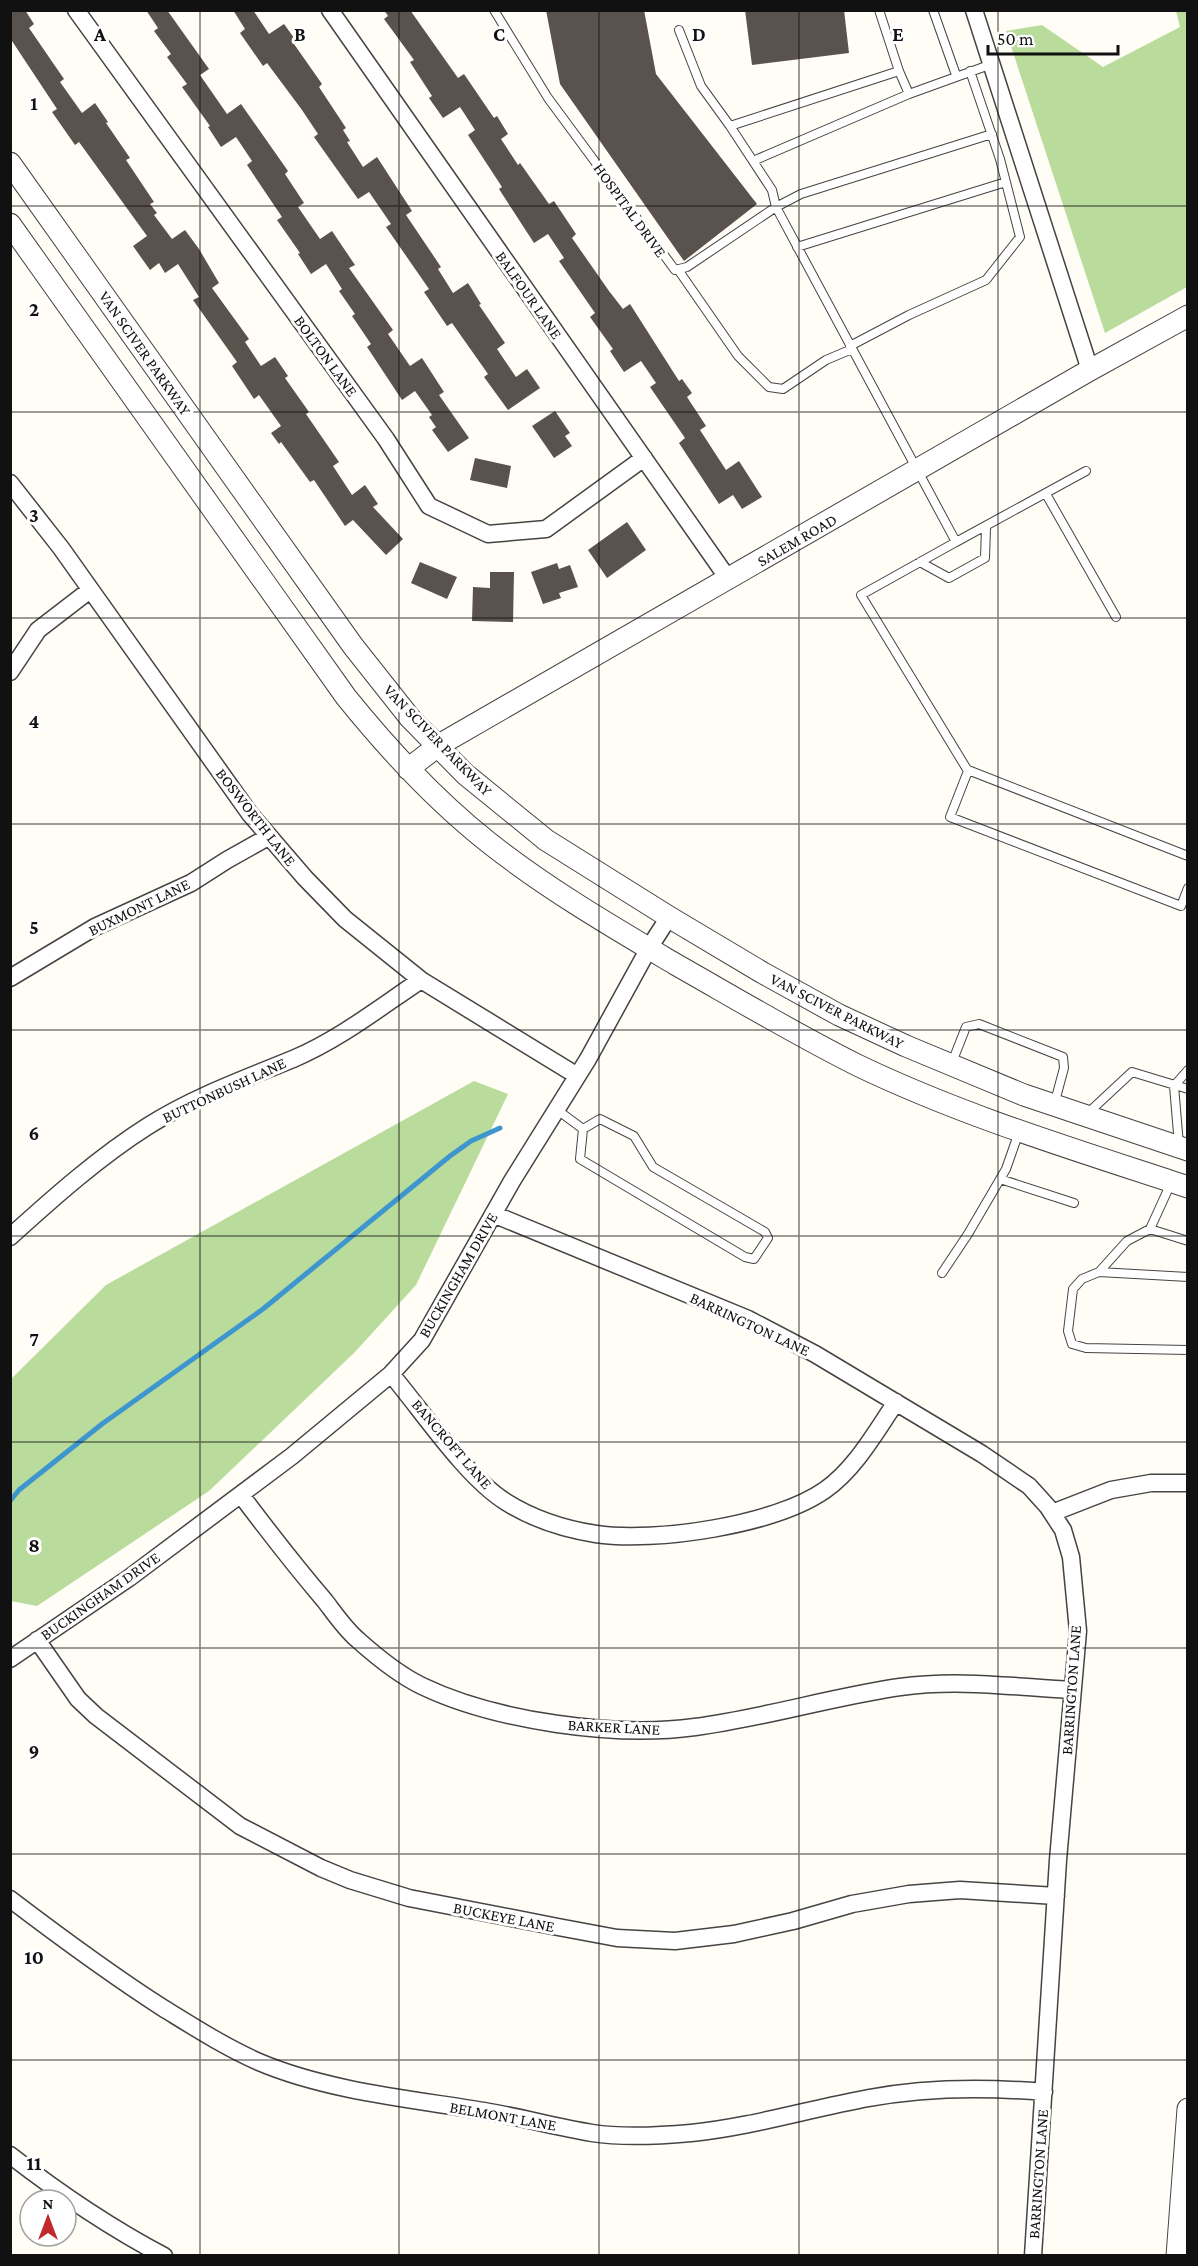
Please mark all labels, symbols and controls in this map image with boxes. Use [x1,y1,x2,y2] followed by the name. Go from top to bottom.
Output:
[988,18,1118,56] scale bar
[93,23,107,45] text: A
[294,23,306,45] text: B
[493,23,505,45] text: C
[692,23,706,45] text: D
[892,23,904,45] text: E
[997,29,1034,49] text: 50 m
[30,92,38,114] text: 1
[590,160,670,261] street label: HOSPITAL DRIVE
[493,248,566,342] street label: BALFOUR LANE
[96,288,195,419] street label: VAN SCIVER PARKWAY
[29,298,39,320] text: 2
[291,312,361,400] street label: BOLTON LANE
[29,504,39,526] text: 3
[754,510,840,570] street label: SALEM ROAD
[381,681,496,799] street label: VAN SCIVER PARKWAY
[29,710,40,732] text: 4
[213,765,300,869] street label: BOSWORTH LANE
[86,875,193,939] street label: BUXMONT LANE
[29,916,39,938] text: 5
[767,970,907,1052] street label: VAN SCIVER PARKWAY
[160,1054,289,1126] street label: BUTTONBUSH LANE
[29,1122,39,1144] text: 6
[415,1209,501,1340] street label: BUCKINGHAM DRIVE
[687,1289,813,1359] street label: BARRINGTON LANE
[29,1328,39,1350] text: 7
[408,1396,496,1493] street label: BANCROFT LANE
[28,1534,40,1556] text: 8
[37,1548,163,1643] street label: BUCKINGHAM DRIVE
[1058,1624,1084,1755] street label: BARRINGTON LANE
[567,1716,661,1738] street label: BARKER LANE
[29,1740,39,1762] text: 9
[452,1899,556,1935] street label: BUCKEYE LANE
[24,1946,44,1968] text: 10
[448,2098,558,2134] street label: BELMONT LANE
[1025,2108,1051,2239] street label: BARRINGTON LANE
[27,2152,42,2174] text: 11
[18,2188,78,2248] north arrow
[43,2195,54,2212] text: N

